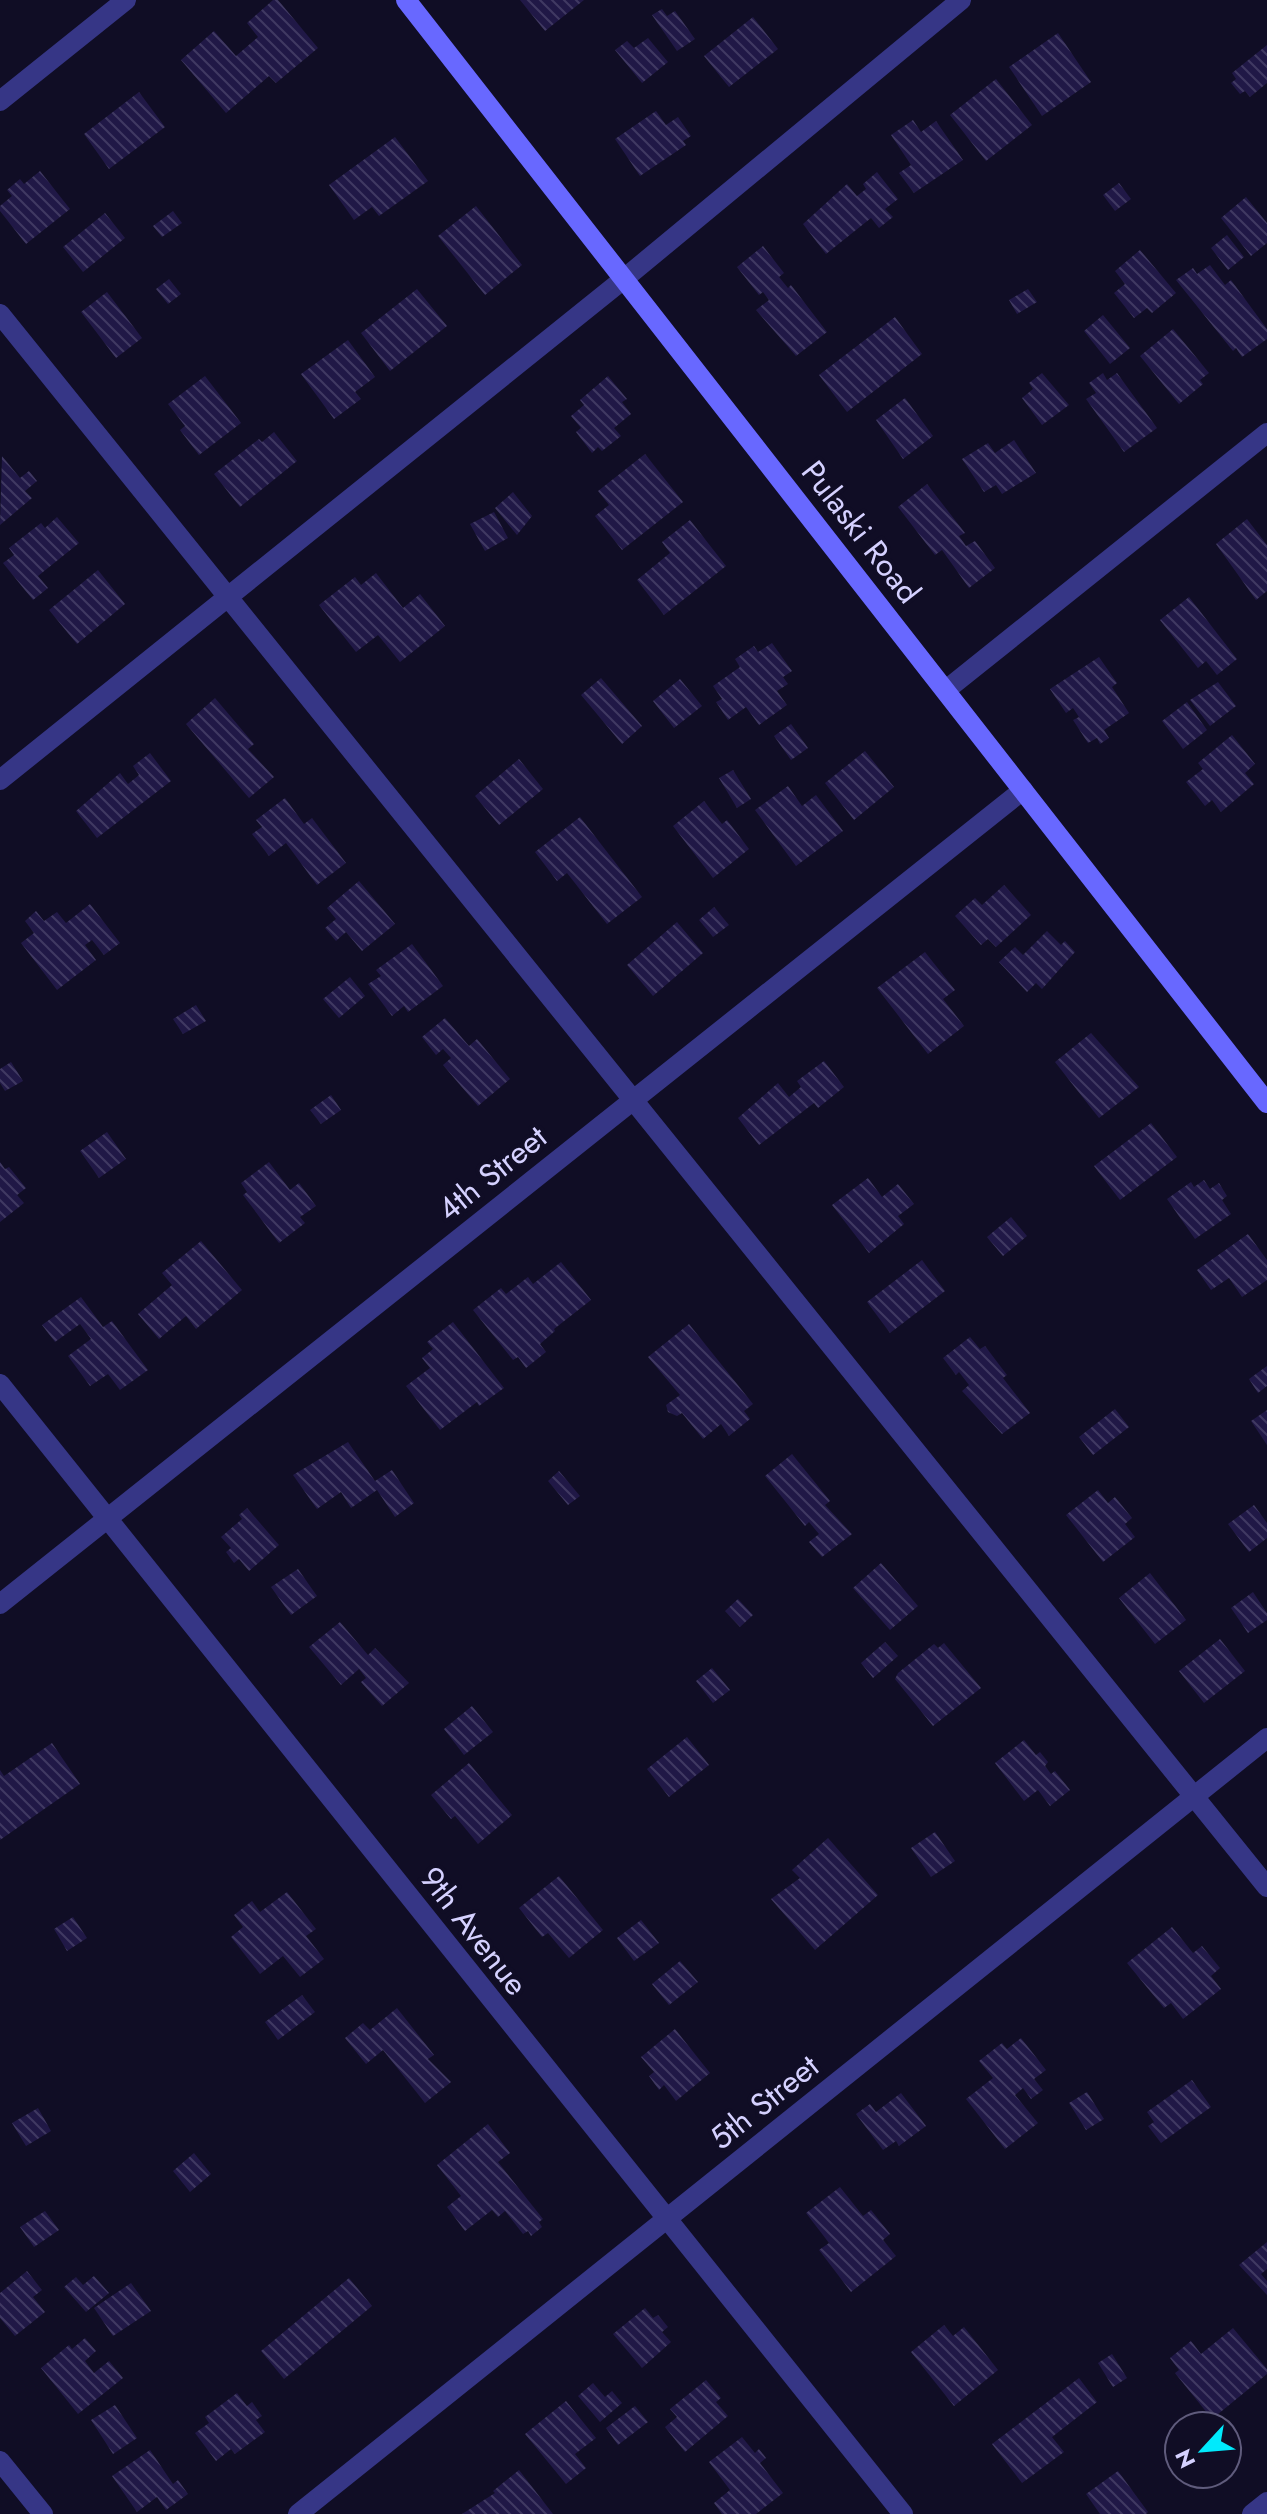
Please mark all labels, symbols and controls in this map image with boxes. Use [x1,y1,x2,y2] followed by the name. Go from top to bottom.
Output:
[790,451,932,613] street label: Pulaski Road
[427,1114,557,1231] street label: 4th Street
[409,1857,539,2005] street label: 9th Avenue
[700,2043,829,2160] street label: 5th Street
[1163,2410,1243,2490] north arrow
[1167,2444,1203,2474] text: N

